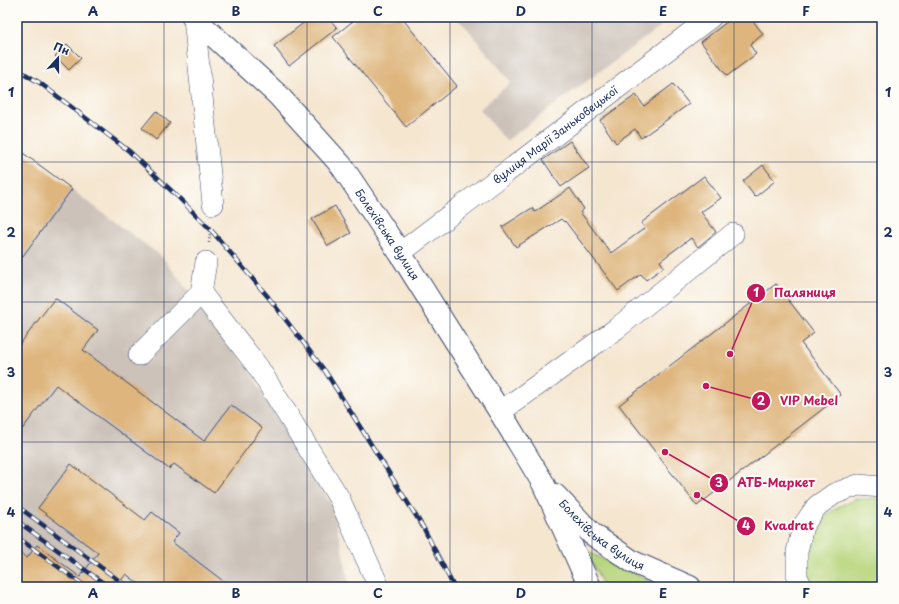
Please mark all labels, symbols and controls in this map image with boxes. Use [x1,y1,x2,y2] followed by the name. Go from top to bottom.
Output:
[88,1,98,20] text: A
[232,1,241,20] text: B
[373,1,383,20] text: C
[516,1,526,20] text: D
[659,1,667,20] text: E
[802,1,810,20] text: F
[51,37,72,59] text: Пн
[38,38,78,78] north arrow
[489,81,622,188] street label: вулиця Марії Заньковецької
[8,82,14,101] text: 1
[885,82,891,101] text: 1
[351,185,424,283] street label: Болехівська вулиця
[6,222,16,241] text: 2
[883,222,893,241] text: 2
[746,281,844,305] callout: Паляниця
[753,283,759,301] text: 1
[774,283,836,301] text: Паляниця
[7,362,16,381] text: 3
[884,362,893,381] text: 3
[751,389,846,413] callout: VIP Mebel
[757,391,766,409] text: 2
[780,391,838,409] text: VIP Mebel
[709,471,823,495] callout: АТБ-Маркет
[715,473,723,491] text: 3
[737,473,815,491] text: АТБ-Маркет
[555,495,648,574] street label: Болехівська вулиця
[7,502,16,521] text: 4
[884,502,893,521] text: 4
[736,514,822,538] callout: Kvadrat
[742,516,750,534] text: 4
[764,516,814,534] text: Kvadrat
[88,583,98,602] text: A
[232,583,241,602] text: B
[373,583,383,602] text: C
[516,583,526,602] text: D
[659,583,667,602] text: E
[802,583,810,602] text: F

